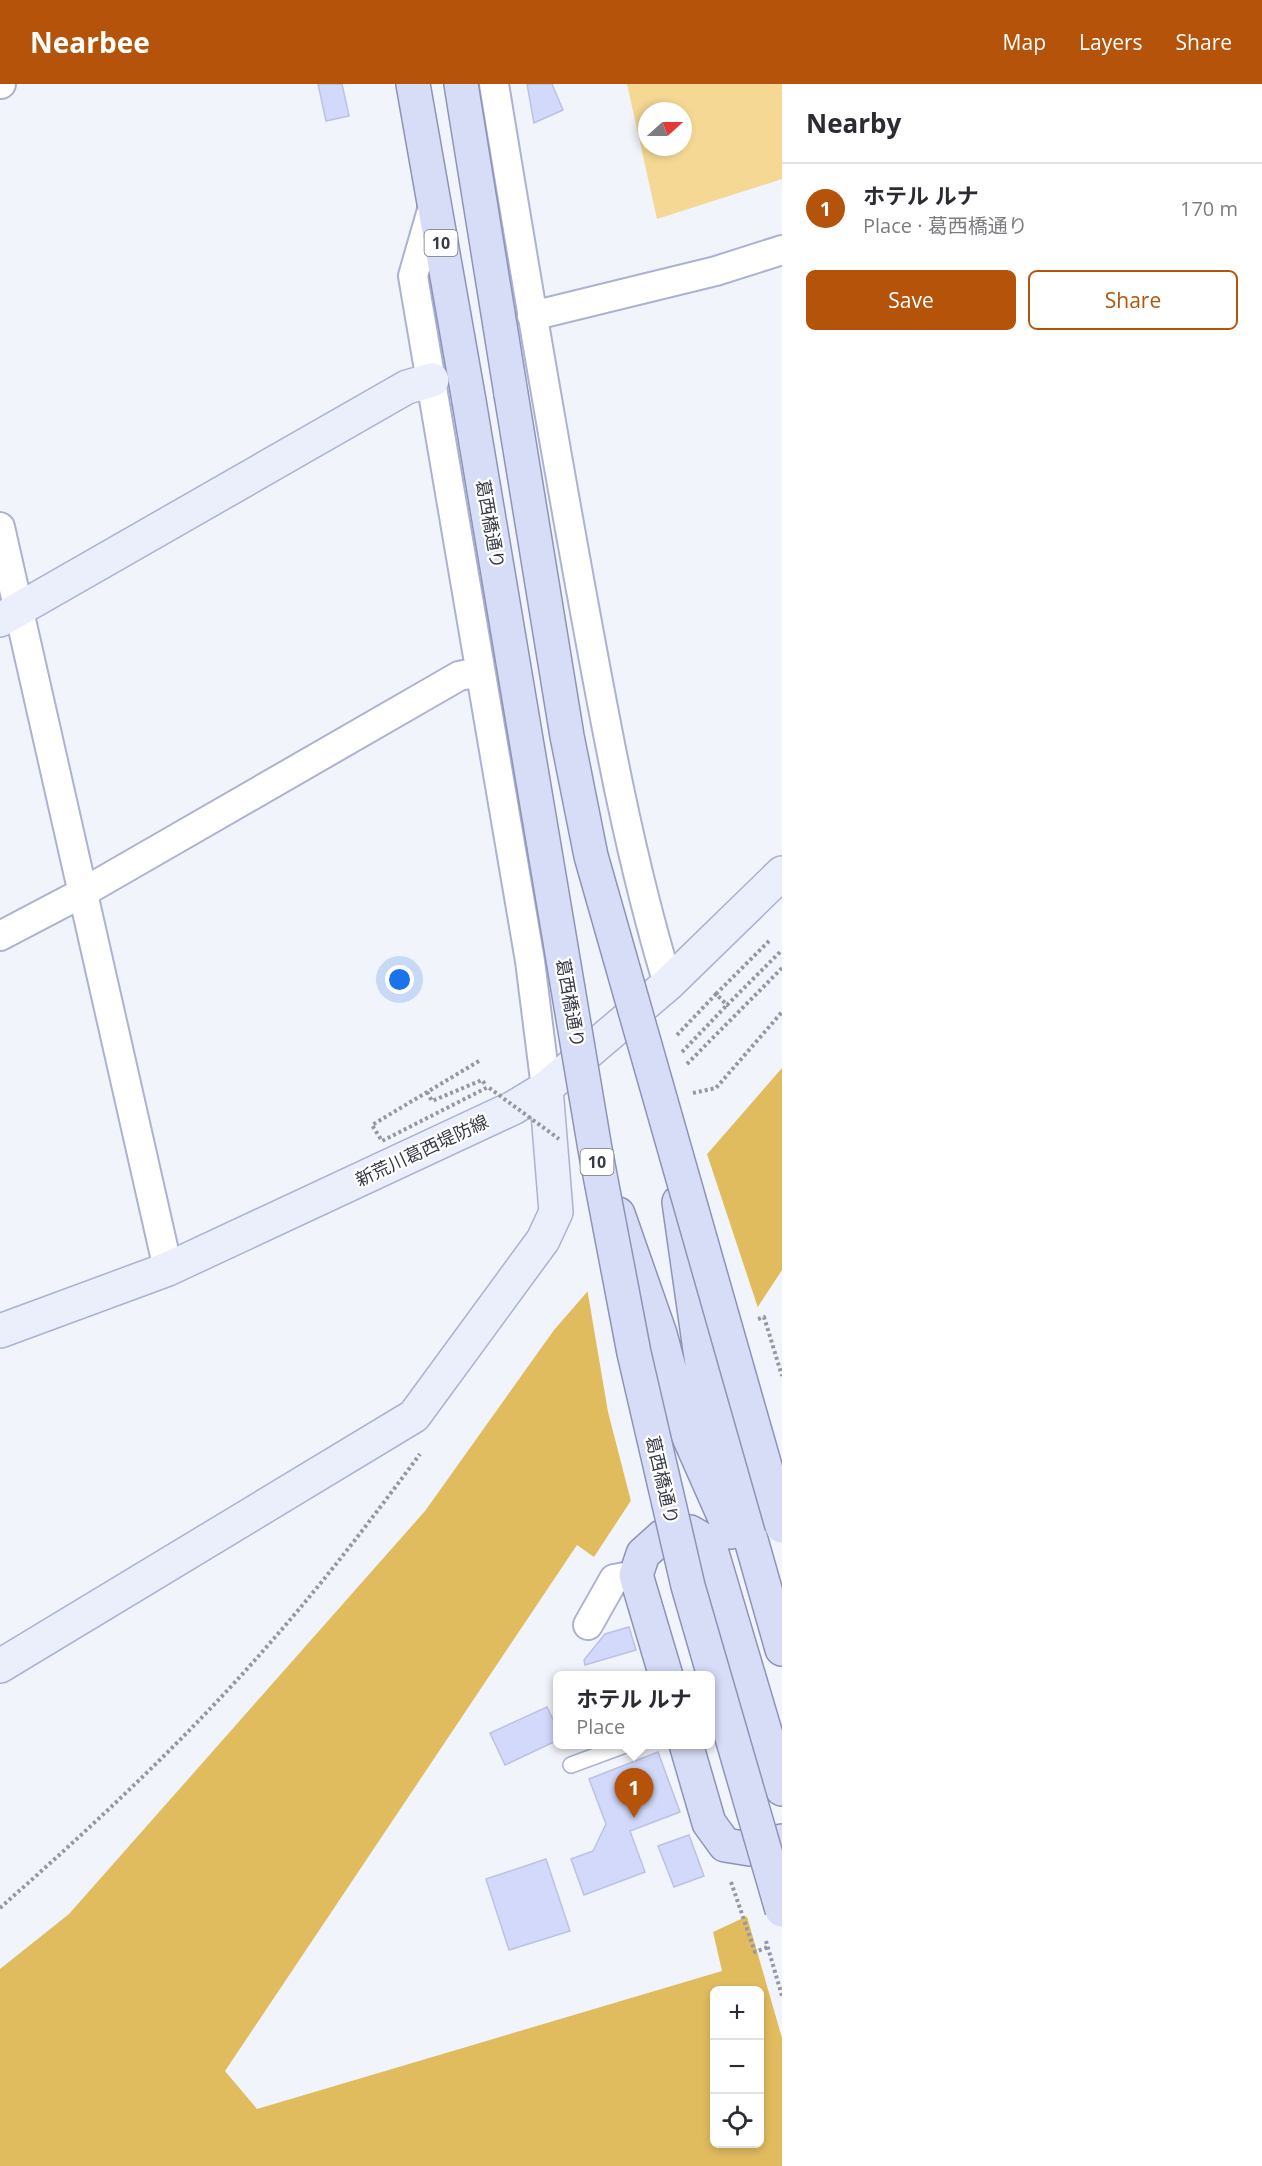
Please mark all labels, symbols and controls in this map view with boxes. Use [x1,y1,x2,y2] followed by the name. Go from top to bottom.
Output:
[30,23,150,61] text: Nearbee
[1003,28,1046,56] text: Map
[1079,28,1143,56] text: Layers
[1176,28,1232,56] text: Share
[638,102,692,156] north arrow
[806,105,901,141] text: Nearby
[863,180,979,210] text: ホテル ルナ
[820,195,831,222] text: 1
[1180,195,1238,222] text: 170 m
[863,212,1028,239] text: Place · 葛西橋通り
[424,230,458,256] road number: 10
[806,270,1016,330] button: Save
[1028,270,1238,330] button: Share
[471,477,511,570] street label: 葛西橋通り
[551,956,591,1049] street label: 葛西橋通り
[385,965,414,994] your location
[351,1109,492,1191] street label: 新荒川葛西堤防線
[580,1149,614,1175] road number: 10
[641,1433,685,1526] street label: 葛西橋通り
[553,1671,715,1749] popup
[576,1683,692,1713] text: ホテル ルナ
[576,1713,625,1740] text: Place
[614,1768,654,1818] pin: 1
[710,1986,764,2148] map controls
[710,1986,764,2040] button: +
[710,2040,764,2094] button: −
[710,2094,764,2148] button: locate

